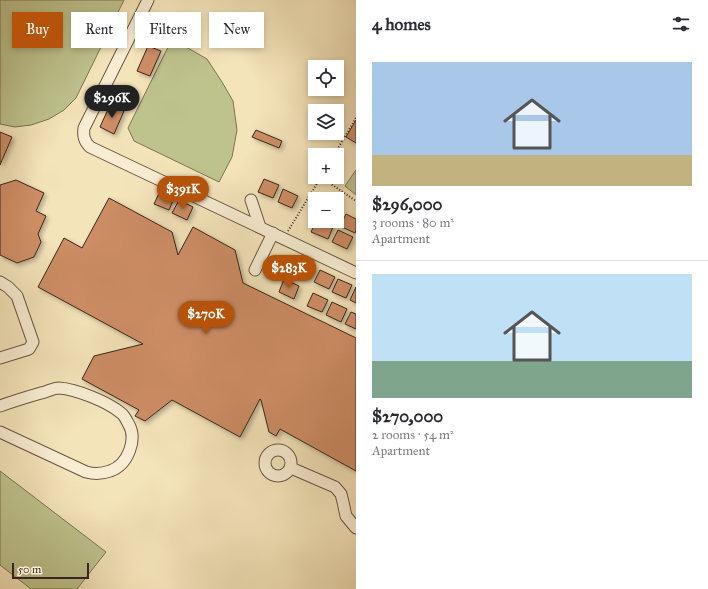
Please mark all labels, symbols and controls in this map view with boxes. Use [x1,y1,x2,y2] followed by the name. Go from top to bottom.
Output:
[12,12,63,48] chip: Buy
[71,12,127,48] chip: Rent
[135,12,201,48] chip: Filters
[209,12,264,48] chip: New
[670,13,692,35] icon: filters
[372,14,431,35] text: 4 homes
[308,60,344,228] map controls
[308,60,344,96] button: locate
[84,85,140,119] pin: $296K
[496,88,568,160] icon: home
[93,90,131,106] text: $296K
[308,104,344,140] button: layers
[308,148,344,184] button: +
[155,176,211,210] pin: $391K
[166,181,200,197] text: $391K
[308,192,344,228] button: −
[372,194,443,215] text: $296,000
[372,215,454,231] text: 3 rooms · 80 m²
[372,231,430,247] text: Apartment
[261,255,317,289] pin: $283K
[271,260,307,276] text: $283K
[496,300,568,372] icon: home
[178,301,234,335] pin: $270K
[187,306,225,322] text: $270K
[372,406,443,427] text: $270,000
[372,427,454,443] text: 2 rooms · 54 m²
[372,443,430,459] text: Apartment
[12,561,89,580] scale bar
[18,563,41,576] text: 50 m

